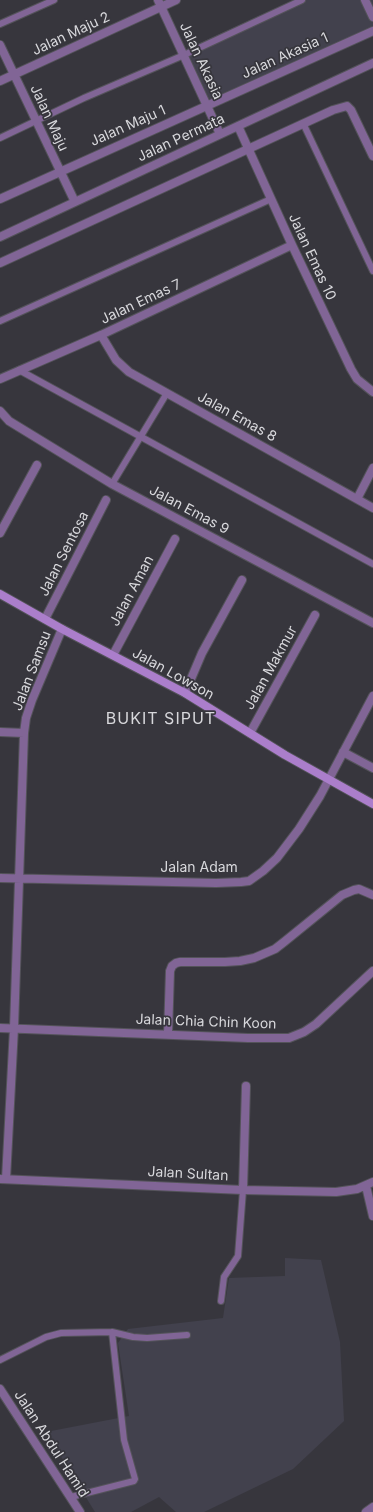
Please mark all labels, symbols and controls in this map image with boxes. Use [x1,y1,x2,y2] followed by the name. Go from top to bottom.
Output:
[29,9,113,59] street label: Jalan Maju 2
[176,20,226,102] street label: Jalan Akasia
[239,29,331,83] street label: Jalan Akasia 1
[26,82,72,154] street label: Jalan Maju
[88,102,168,150] street label: Jalan Maju 1
[135,110,227,166] street label: Jalan Permata
[285,211,339,303] street label: Jalan Emas 10
[98,276,184,328] street label: Jalan Emas 7
[195,388,279,446] street label: Jalan Emas 8
[146,482,232,538] street label: Jalan Emas 9
[35,509,93,599] street label: Jalan Sentosa
[106,553,158,629] street label: Jalan Aman
[241,623,301,713] street label: Jalan Makmur
[9,629,55,713] street label: Jalan Samsu
[129,645,217,703] street label: Jalan Lowson
[106,709,216,729] district label: BUKIT SIPUT
[160,860,238,876] street label: Jalan Adam
[135,1011,277,1033] street label: Jalan Chia Chin Koon
[147,1163,229,1185] street label: Jalan Sultan
[10,1387,92,1501] street label: Jalan Abdul Hamid

